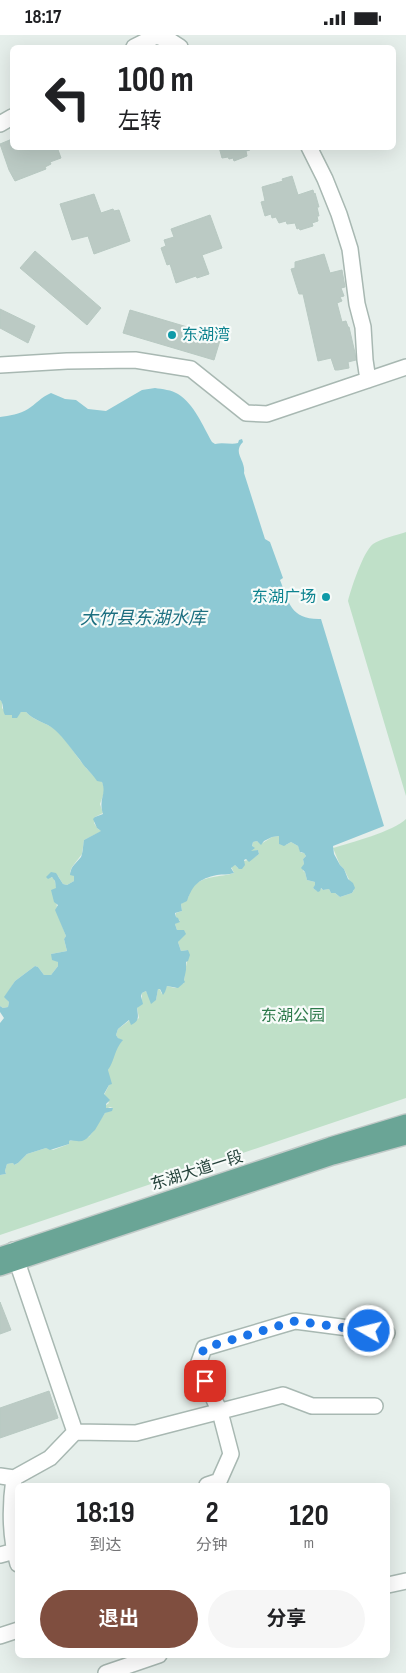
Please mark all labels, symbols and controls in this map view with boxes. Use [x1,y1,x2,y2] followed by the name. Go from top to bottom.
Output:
[25,6,61,29] text: 18:17
[118,59,194,102] text: 100 m
[35,65,100,130] icon: left
[118,108,162,135] text: 左转
[182,326,230,345] place label: 东湖湾
[166,329,178,341] marker: 东湖湾
[252,588,316,607] place label: 东湖广场
[320,591,332,603] marker: 东湖广场
[80,608,209,629] water label: 大竹县东湖水库
[261,1007,325,1026] park label: 东湖公园
[148,1147,246,1195] street label: 东湖大道一段
[342,1304,394,1356] position arrow
[184,1360,226,1402] pin
[191,1367,219,1395] icon: arrive
[76,1495,135,1531] text: 18:19
[205,1495,219,1531] text: 2
[289,1498,329,1534] text: 120
[304,1534,314,1553] text: m
[89,1536,122,1555] text: 到达
[196,1536,228,1555] text: 分钟
[40,1590,198,1648] button: 退出
[208,1590,365,1648] button: 分享

